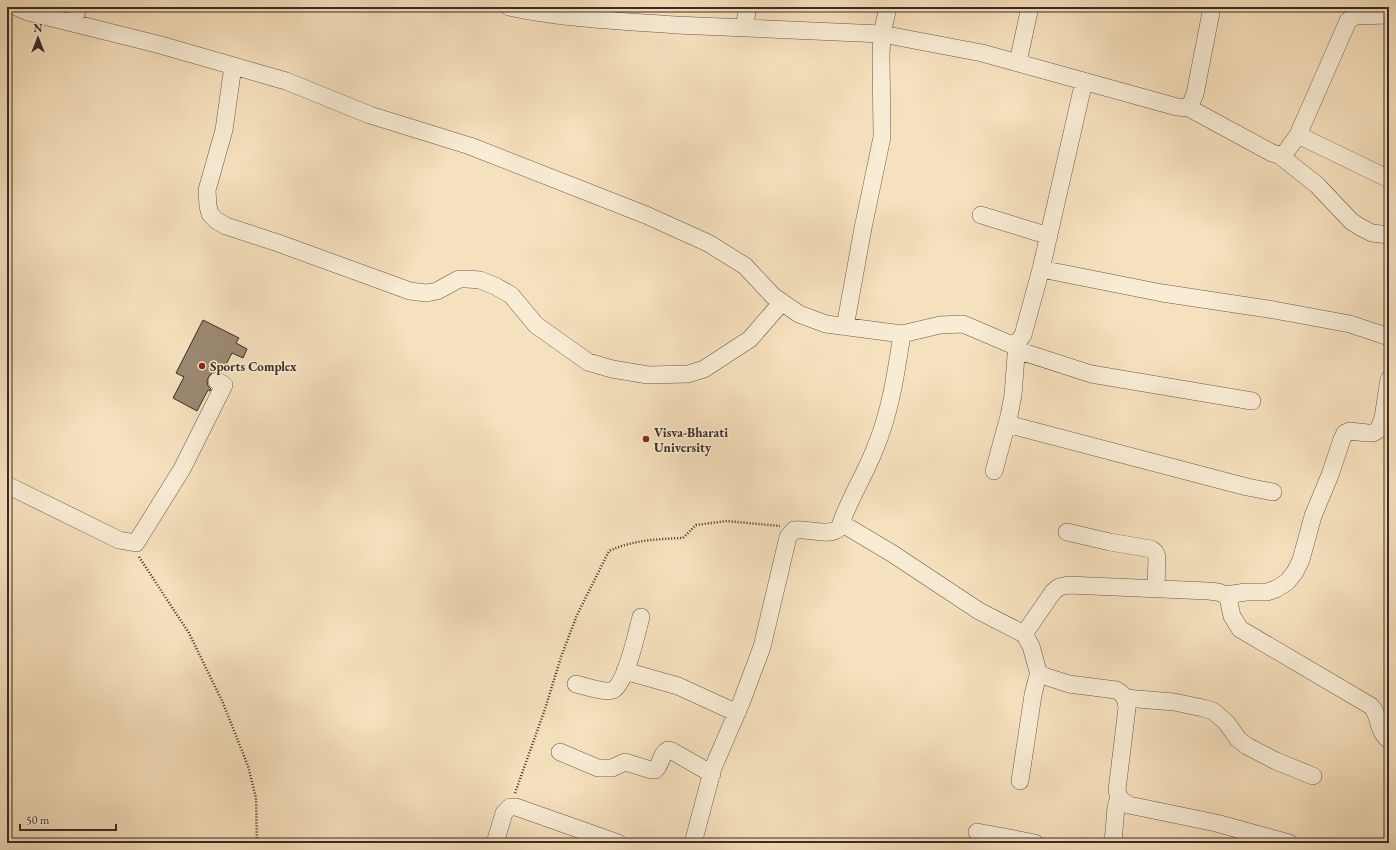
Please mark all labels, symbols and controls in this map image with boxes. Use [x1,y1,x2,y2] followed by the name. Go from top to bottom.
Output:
[18,18,58,58] north arrow
[34,21,43,35] text: N
[210,358,297,375] place label: Sports Complex
[197,361,207,371] marker: Sports Complex
[654,424,728,456] place label: Visva-Bharati University
[641,434,651,444] marker: Visva-Bharati University
[20,806,116,832] scale bar
[26,812,50,828] text: 50 m

